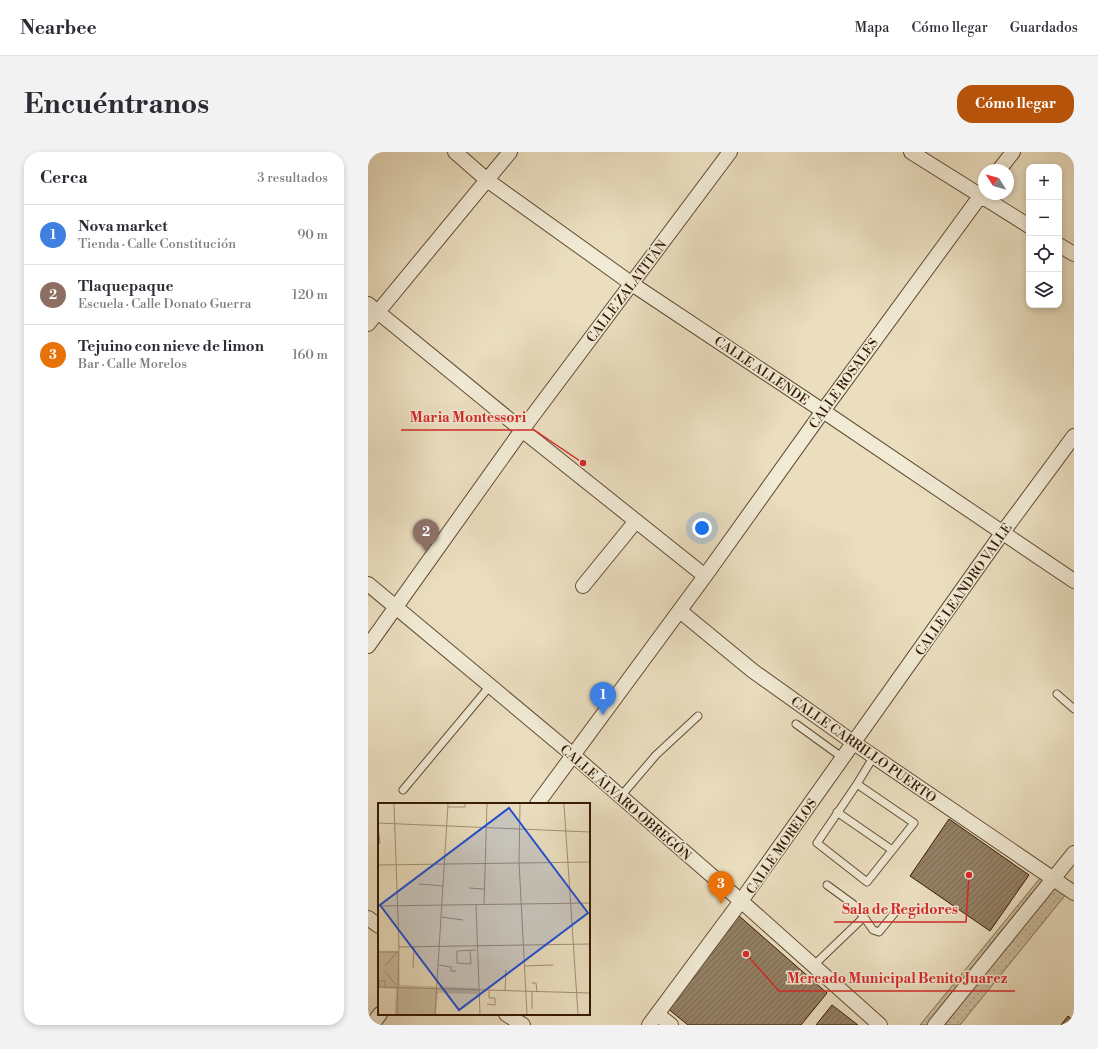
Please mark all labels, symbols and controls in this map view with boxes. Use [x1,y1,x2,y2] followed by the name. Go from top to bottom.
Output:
[20,16,97,40] text: Nearbee
[855,19,889,37] text: Mapa
[911,19,988,37] text: Cómo llegar
[1010,19,1078,37] text: Guardados
[957,85,1074,123] button: Cómo llegar
[24,87,209,122] text: Encuéntranos
[978,164,1014,200] north arrow
[1026,164,1062,308] map controls
[1026,164,1062,200] button: +
[40,167,88,189] text: Cerca
[257,170,328,186] text: 3 resultados
[1026,200,1062,236] button: −
[78,217,168,236] text: Nova market
[50,227,56,243] text: 1
[297,227,328,243] text: 90 m
[78,236,236,252] text: Tienda · Calle Constitución
[1026,236,1062,272] button: locate
[582,237,671,346] street label: CALLE ZALATITÁN
[1026,272,1062,308] button: layers
[78,277,174,296] text: Tlaquepaque
[49,287,57,303] text: 2
[292,287,328,303] text: 120 m
[78,296,251,312] text: Escuela · Calle Donato Guerra
[711,333,812,408] street label: CALLE ALLENDE
[806,335,882,432] street label: CALLE ROSALES
[78,337,264,356] text: Tejuino con nieve de limon
[49,347,57,363] text: 3
[292,347,328,363] text: 160 m
[78,356,187,372] text: Bar · Calle Morelos
[401,404,534,430] callout: Maria Montessori
[410,409,527,427] text: Maria Montessori
[692,518,712,538] your location
[413,519,439,552] pin: 2
[912,520,1016,659] street label: CALLE LEANDRO VALLE
[590,682,616,715] pin: 1
[788,693,939,806] street label: CALLE CARRILLO PUERTO
[557,741,695,864] street label: CALLE ÁLVARO OBREGÓN
[743,796,821,897] street label: CALLE MORELOS
[378,803,590,1015] inset map
[708,871,734,904] pin: 3
[834,896,966,922] callout: Sala de Regidores
[842,901,958,919] text: Sala de Regidores
[779,965,1015,991] callout: Mercado Municipal Benito Juarez
[787,970,1008,988] text: Mercado Municipal Benito Juarez

